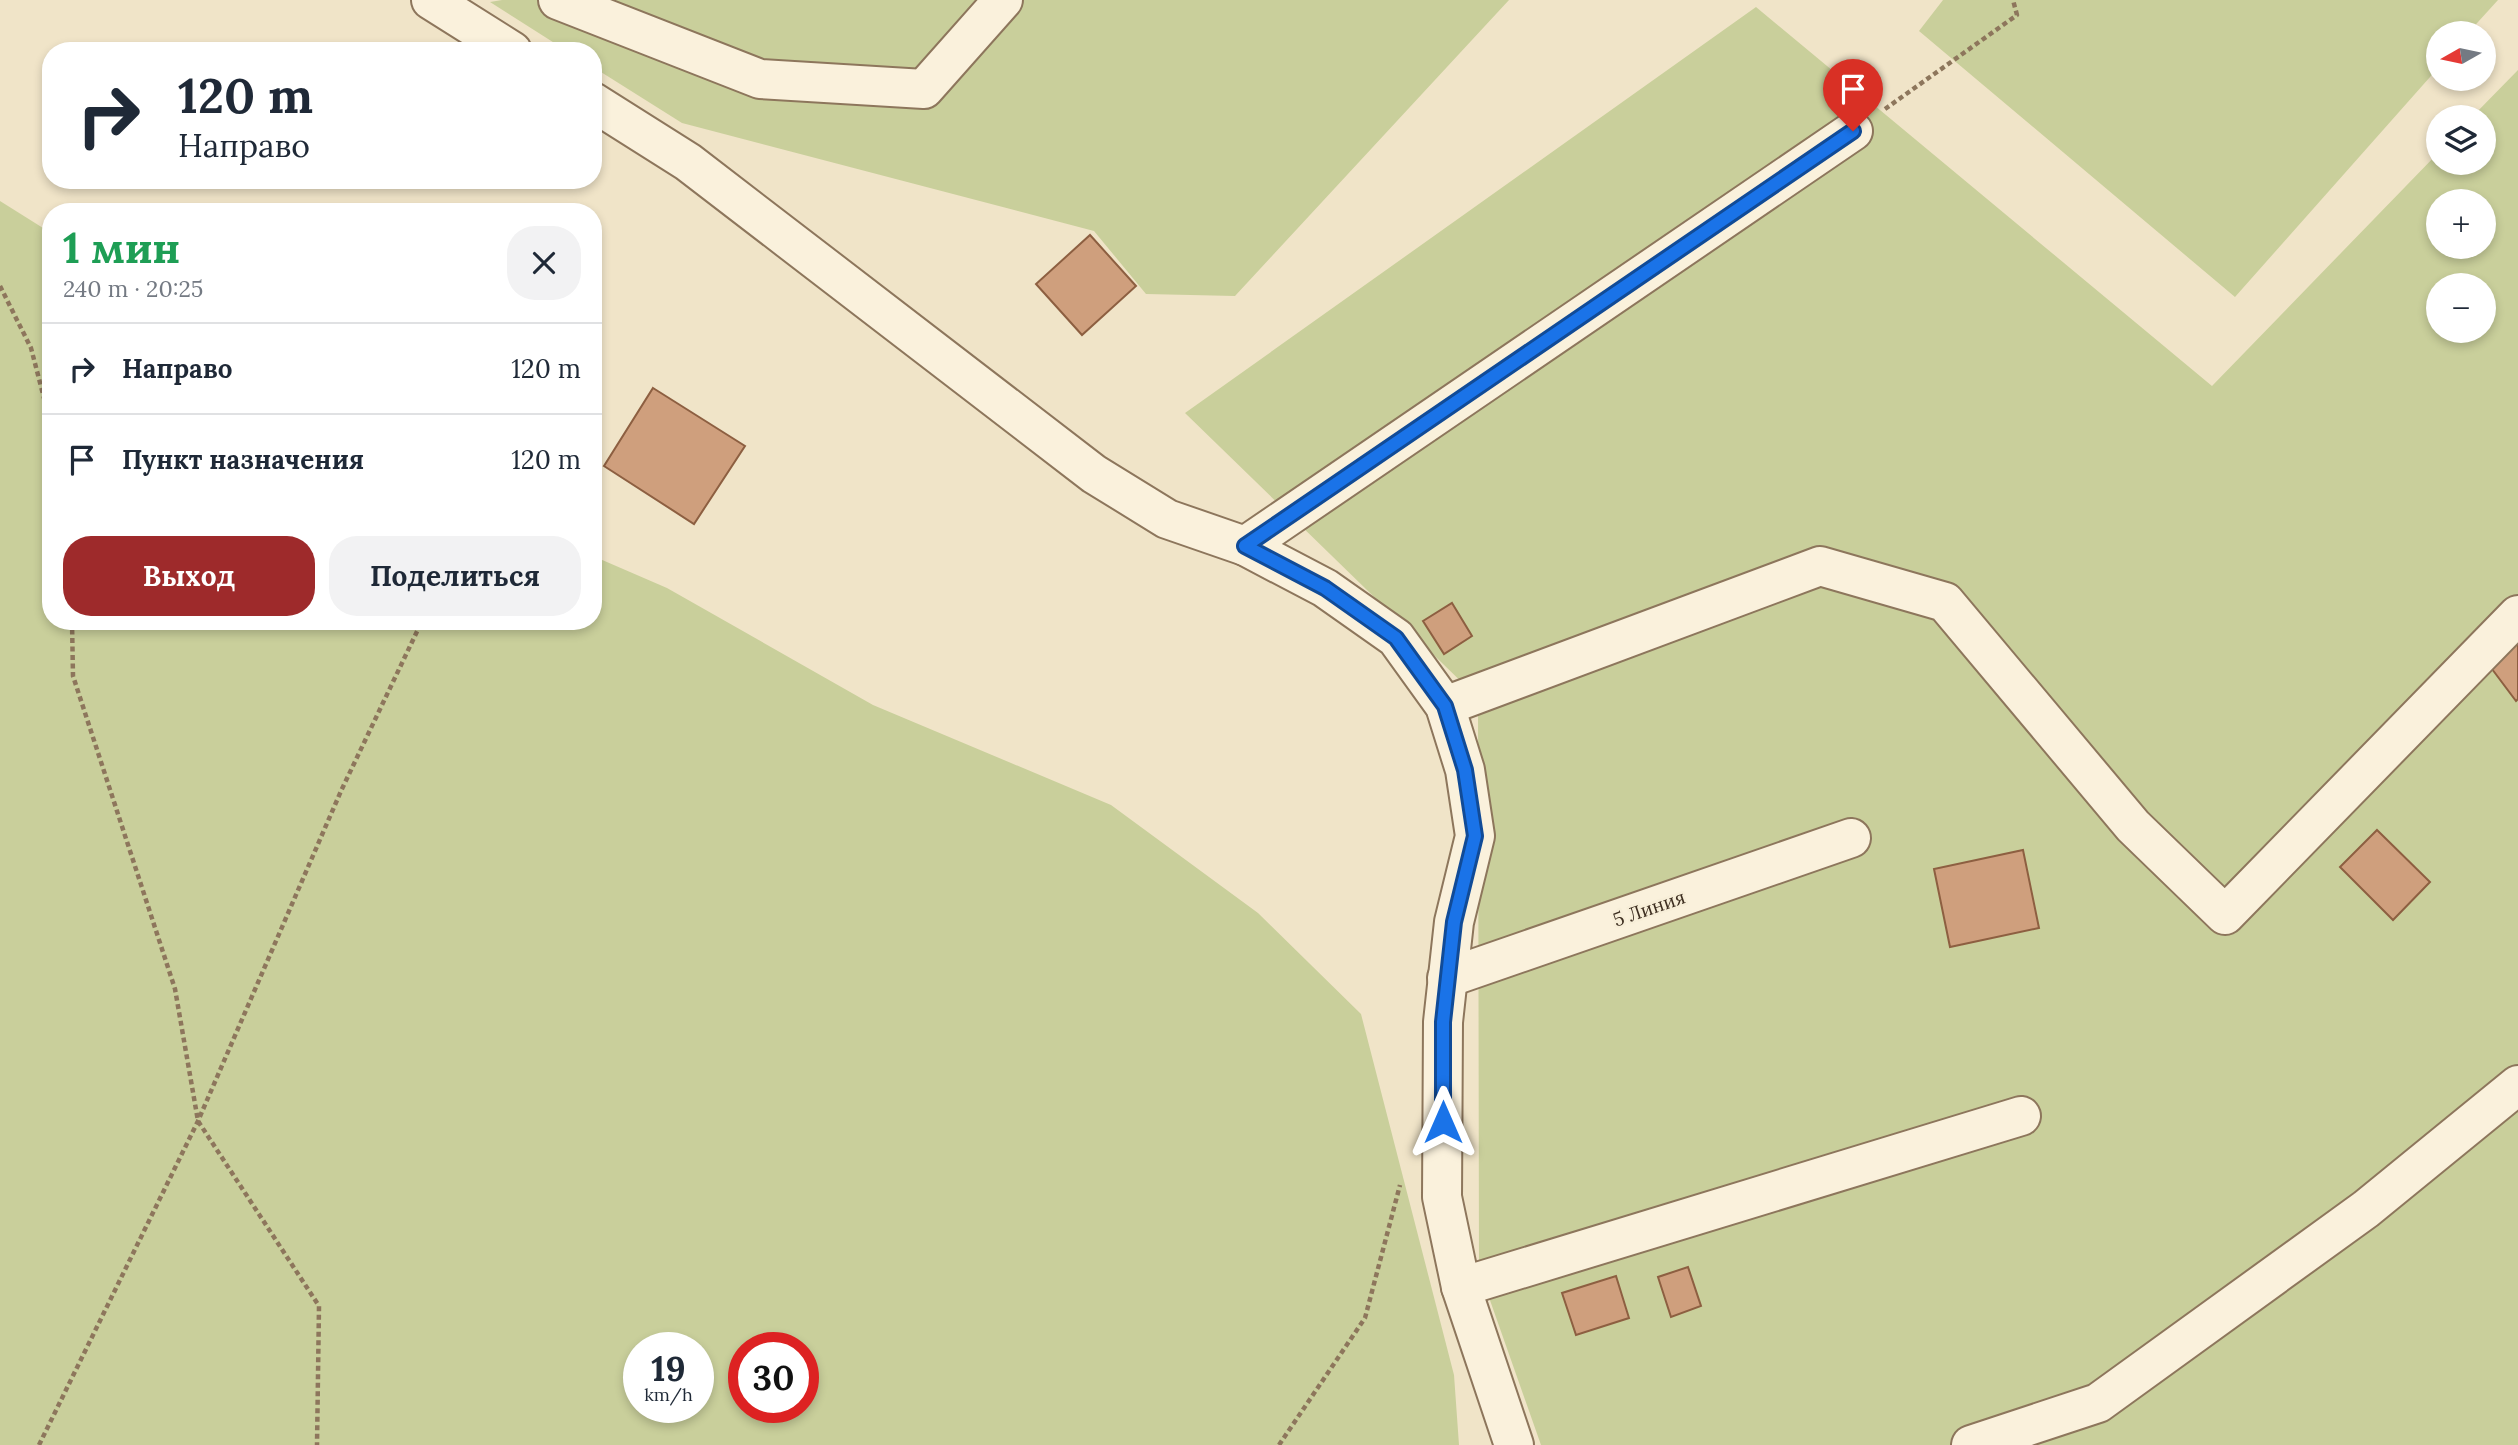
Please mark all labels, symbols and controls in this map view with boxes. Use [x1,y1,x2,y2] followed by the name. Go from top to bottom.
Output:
[2426,21,2496,91] north arrow
[2426,21,2496,343] map controls
[1823,59,1883,131] pin
[178,64,313,126] text: 120 m
[63,70,154,161] icon: right
[1834,70,1872,108] icon: arrive
[2426,105,2496,175] button: layers
[178,125,310,166] text: Направо
[2426,189,2496,259] button: +
[63,221,180,275] text: 1 мин
[507,226,581,300] button: close
[2426,273,2496,343] button: −
[63,274,203,303] text: 240 m · 20:25
[63,350,101,388] icon: right
[122,352,233,385] text: Направо
[511,352,581,385] text: 120 m
[63,441,101,479] icon: arrive
[122,443,364,476] text: Пункт назначения
[511,443,581,476] text: 120 m
[63,536,315,616] button: Выход
[329,536,581,616] button: Поделиться
[1610,885,1688,931] street label: 5 Линия
[1406,1085,1480,1159] position arrow
[728,1332,819,1423] speed limit sign: 30
[651,1346,686,1391] text: 19
[644,1383,693,1406] text: km/h

